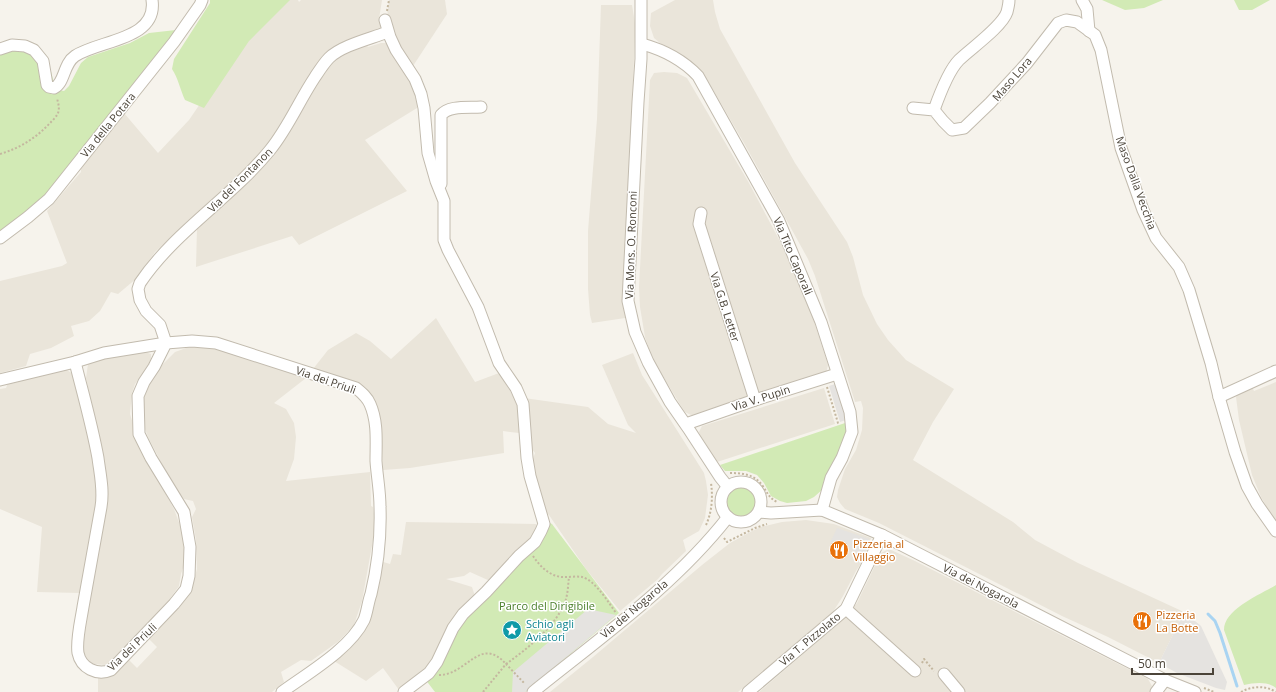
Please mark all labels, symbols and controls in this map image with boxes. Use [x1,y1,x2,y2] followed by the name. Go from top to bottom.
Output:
[988,53,1035,104] street label: Maso Lora
[77,89,138,160] street label: Via della Potara
[1113,134,1160,232] street label: Maso Dalla Vecchia
[204,144,275,215] street label: Via del Fontanon
[621,191,640,299] street label: Via Mons. O. Ronconi
[770,215,817,297] street label: Via Tito Caporali
[707,270,744,344] street label: Via G.B. Letter
[294,362,358,397] street label: Via dei Priuli
[730,381,792,414] street label: Via V. Pupin
[853,536,904,564] place label: Pizzeria al Villaggio
[828,539,850,561] restaurant icon: Pizzeria al Villaggio
[940,560,1022,611] street label: Via dei Nogarola
[597,576,671,641] street label: Via dei Nogarola
[499,598,595,613] park label: Parco del Dirigibile
[1156,607,1198,635] place label: Pizzeria La Botte
[776,608,844,669] street label: Via T. Pizzolato
[1131,610,1153,632] restaurant icon: Pizzeria La Botte
[526,616,574,644] place label: Schio agli Aviatori
[104,619,160,674] street label: Via dei Priuli
[501,619,523,641] place icon: Schio agli Aviatori
[1132,650,1213,676] scale bar
[1138,655,1166,672] text: 50 m

